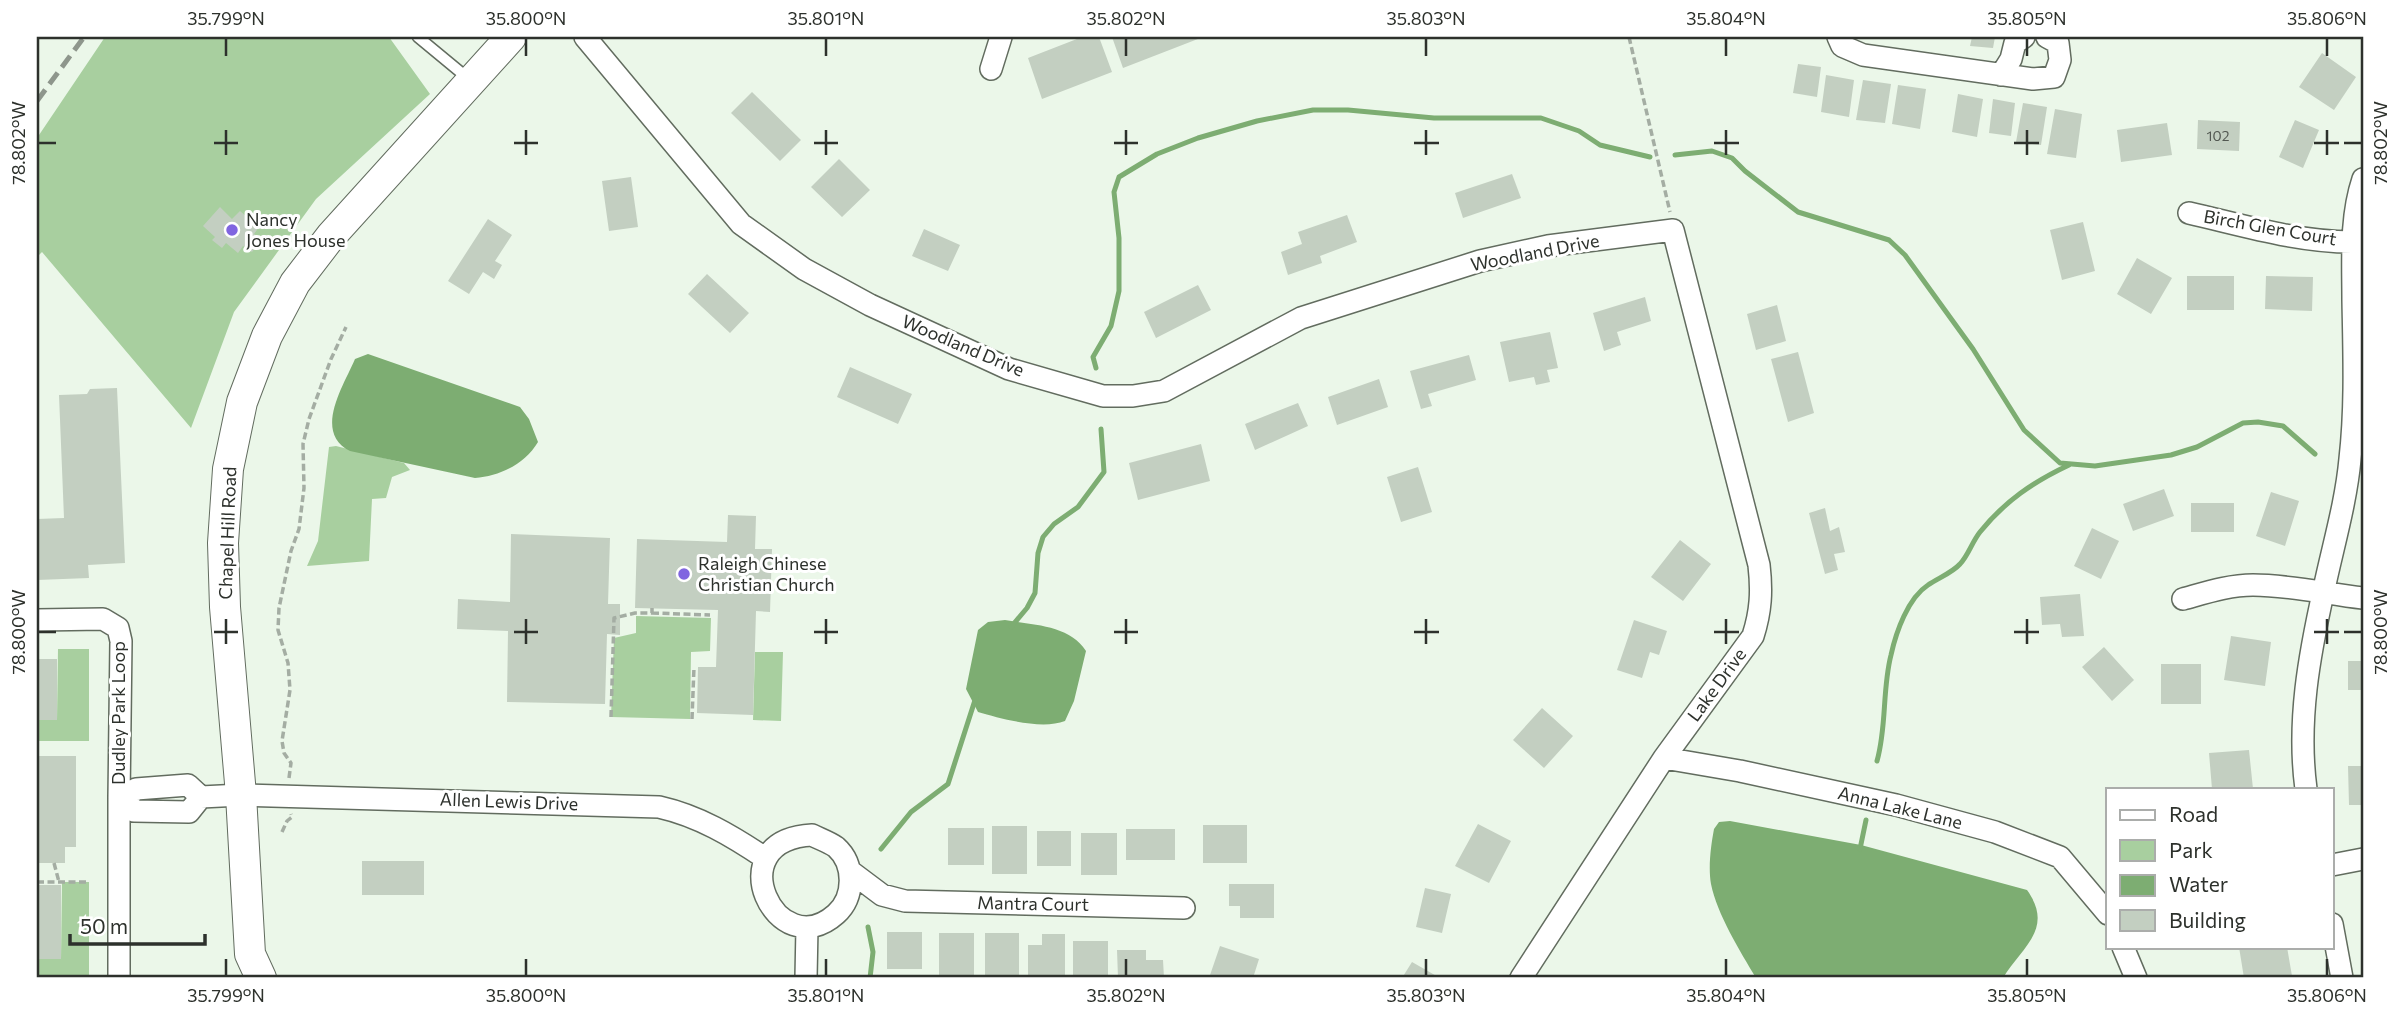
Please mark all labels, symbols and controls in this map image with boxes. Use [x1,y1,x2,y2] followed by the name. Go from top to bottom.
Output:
[187,7,265,29] text: 35.799°N
[486,7,566,29] text: 35.800°N
[788,7,864,29] text: 35.801°N
[1086,7,1166,29] text: 35.802°N
[1386,7,1466,29] text: 35.803°N
[1686,7,1766,29] text: 35.804°N
[1987,7,2067,29] text: 35.805°N
[2287,7,2367,29] text: 35.806°N
[7,101,29,185] text: 78.802°W
[2369,101,2391,185] text: 78.802°W
[2207,127,2230,144] house number: 102
[2202,205,2338,250] street label: Birch Glen Court
[246,208,345,251] place label: Nancy Jones House
[224,222,240,238] marker: Nancy Jones House
[1469,229,1601,275] street label: Woodland Drive
[899,309,1028,381] street label: Woodland Drive
[214,466,240,600] street label: Chapel Hill Road
[698,552,835,595] place label: Raleigh Chinese Christian Church
[676,566,692,582] marker: Raleigh Chinese Christian Church
[7,589,29,675] text: 78.800°W
[2369,589,2391,675] text: 78.800°W
[107,641,129,785] street label: Dudley Park Loop
[1682,643,1750,725] street label: Lake Drive
[1836,781,1965,833] street label: Anna Lake Lane
[439,788,579,814] street label: Allen Lewis Drive
[2106,788,2334,948] legend
[2169,801,2218,826] text: Road
[2169,837,2213,862] text: Park
[2169,871,2228,896] text: Water
[977,891,1089,915] street label: Mantra Court
[70,903,205,947] scale bar
[2169,907,2246,932] text: Building
[80,913,128,938] text: 50 m
[187,984,265,1006] text: 35.799°N
[486,984,566,1006] text: 35.800°N
[788,984,864,1006] text: 35.801°N
[1086,984,1166,1006] text: 35.802°N
[1386,984,1466,1006] text: 35.803°N
[1686,984,1766,1006] text: 35.804°N
[1987,984,2067,1006] text: 35.805°N
[2287,984,2367,1006] text: 35.806°N

